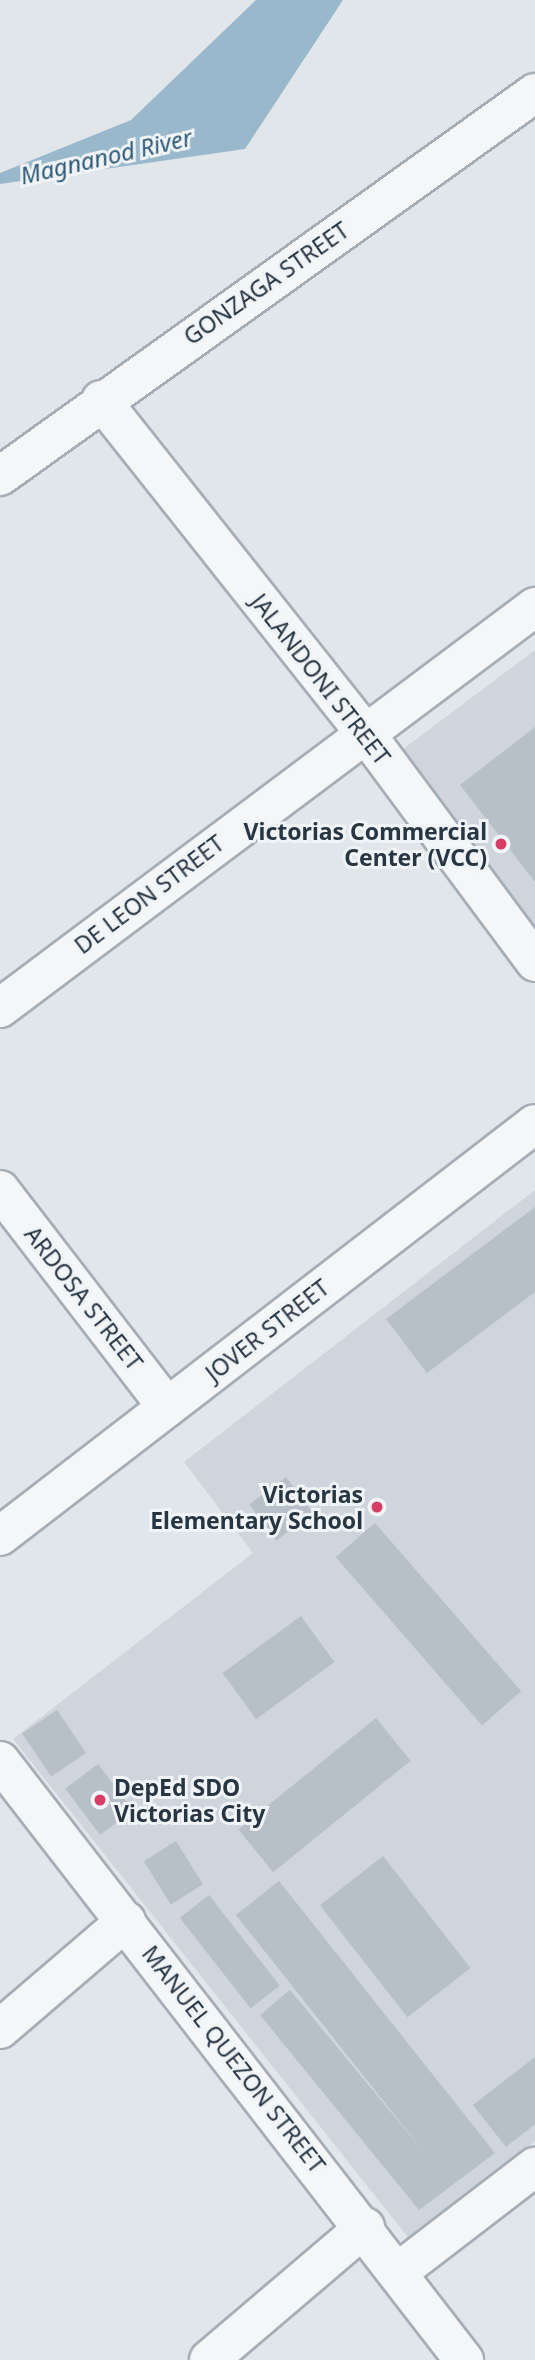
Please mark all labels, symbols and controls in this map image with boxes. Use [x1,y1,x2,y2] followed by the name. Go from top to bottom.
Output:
[17,122,195,190] water label: Magnanod River
[178,216,354,350] street label: GONZAGA STREET
[246,588,396,770] street label: JALANDONI STREET
[244,817,487,871] place label: Victorias Commercial Center (VCC)
[69,829,229,959] street label: DE LEON STREET
[493,836,509,852] marker: Victorias Commercial Center (VCC)
[19,1220,149,1376] street label: ARDOSA STREET
[200,1273,334,1387] street label: JOVER STREET
[150,1480,363,1534] place label: Victorias Elementary School
[369,1499,385,1515] marker: Victorias Elementary School
[114,1773,265,1827] place label: DepEd SDO Victorias City
[92,1792,108,1808] marker: DepEd SDO Victorias City
[137,1940,331,2178] street label: MANUEL QUEZON STREET

